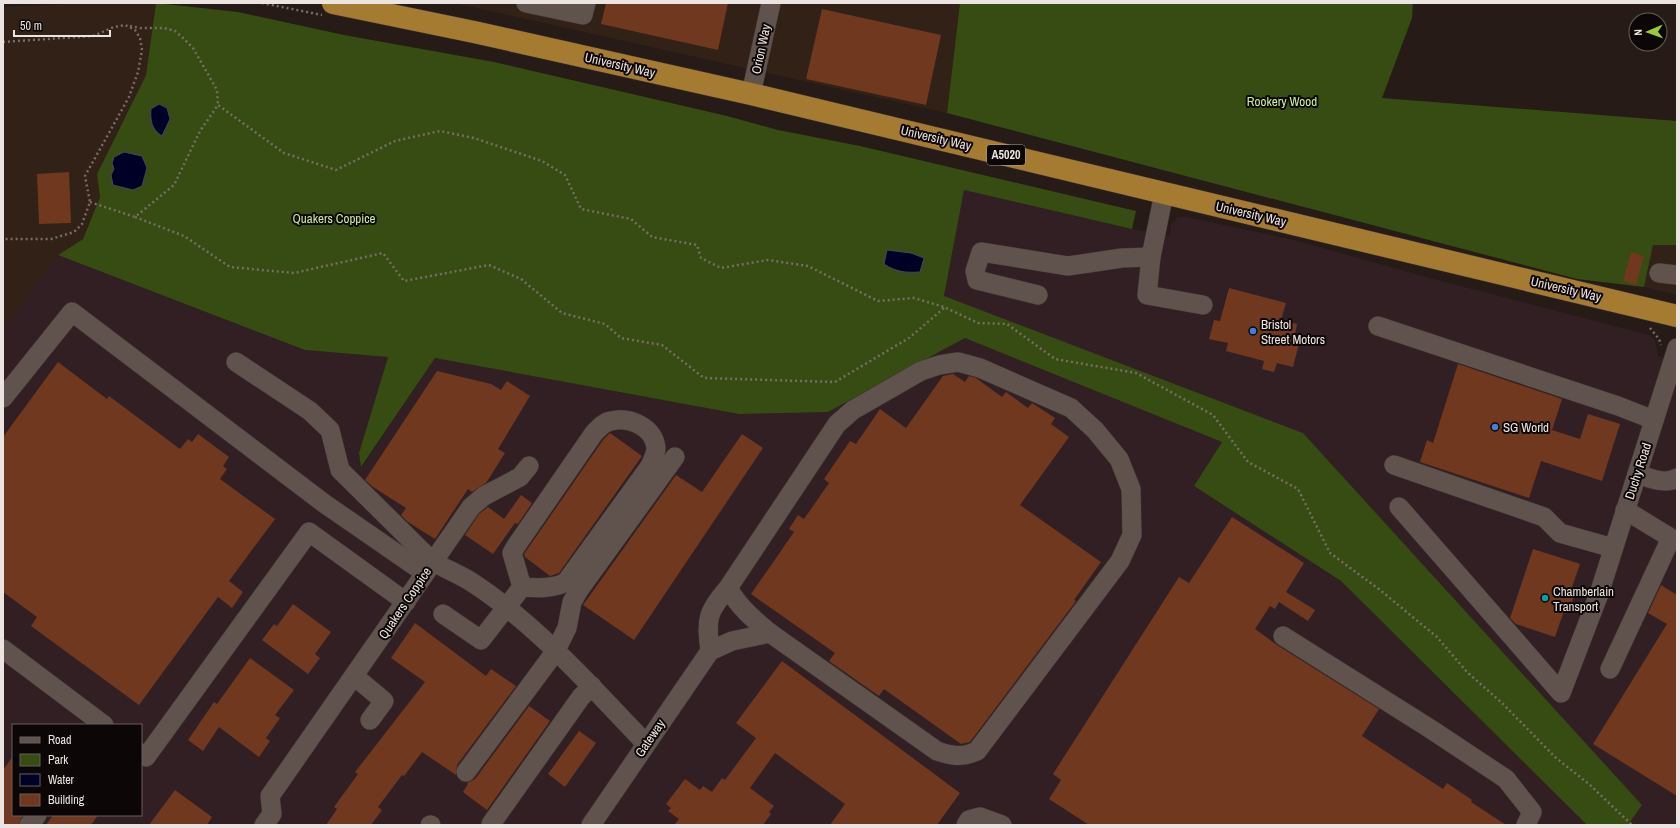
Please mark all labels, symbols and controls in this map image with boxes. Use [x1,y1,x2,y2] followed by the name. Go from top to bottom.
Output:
[14,12,110,38] scale bar
[1628,12,1668,52] north arrow
[20,18,42,34] text: 50 m
[747,22,775,75] street label: Orion Way
[1631,29,1645,36] text: N
[583,49,658,82] street label: University Way
[1247,93,1317,110] park label: Rookery Wood
[899,122,974,155] street label: University Way
[987,145,1025,165] road number: A5020
[1214,198,1289,231] street label: University Way
[293,210,376,227] park label: Quakers Coppice
[1529,273,1604,306] street label: University Way
[1261,316,1325,348] place label: Bristol Street Motors
[1248,326,1258,336] marker: Bristol Street Motors
[1503,419,1549,436] place label: SG World
[1490,422,1500,432] marker: SG World
[1621,440,1655,502] street label: Duchy Road
[375,564,435,642] street label: Quakers Coppice
[1553,583,1614,615] place label: Chamberlain Transport
[1540,593,1550,603] marker: Chamberlain Transport
[631,715,669,760] street label: Gateway
[12,724,142,816] legend
[48,732,72,748] text: Road
[48,752,68,768] text: Park
[48,772,75,788] text: Water
[48,792,85,808] text: Building

